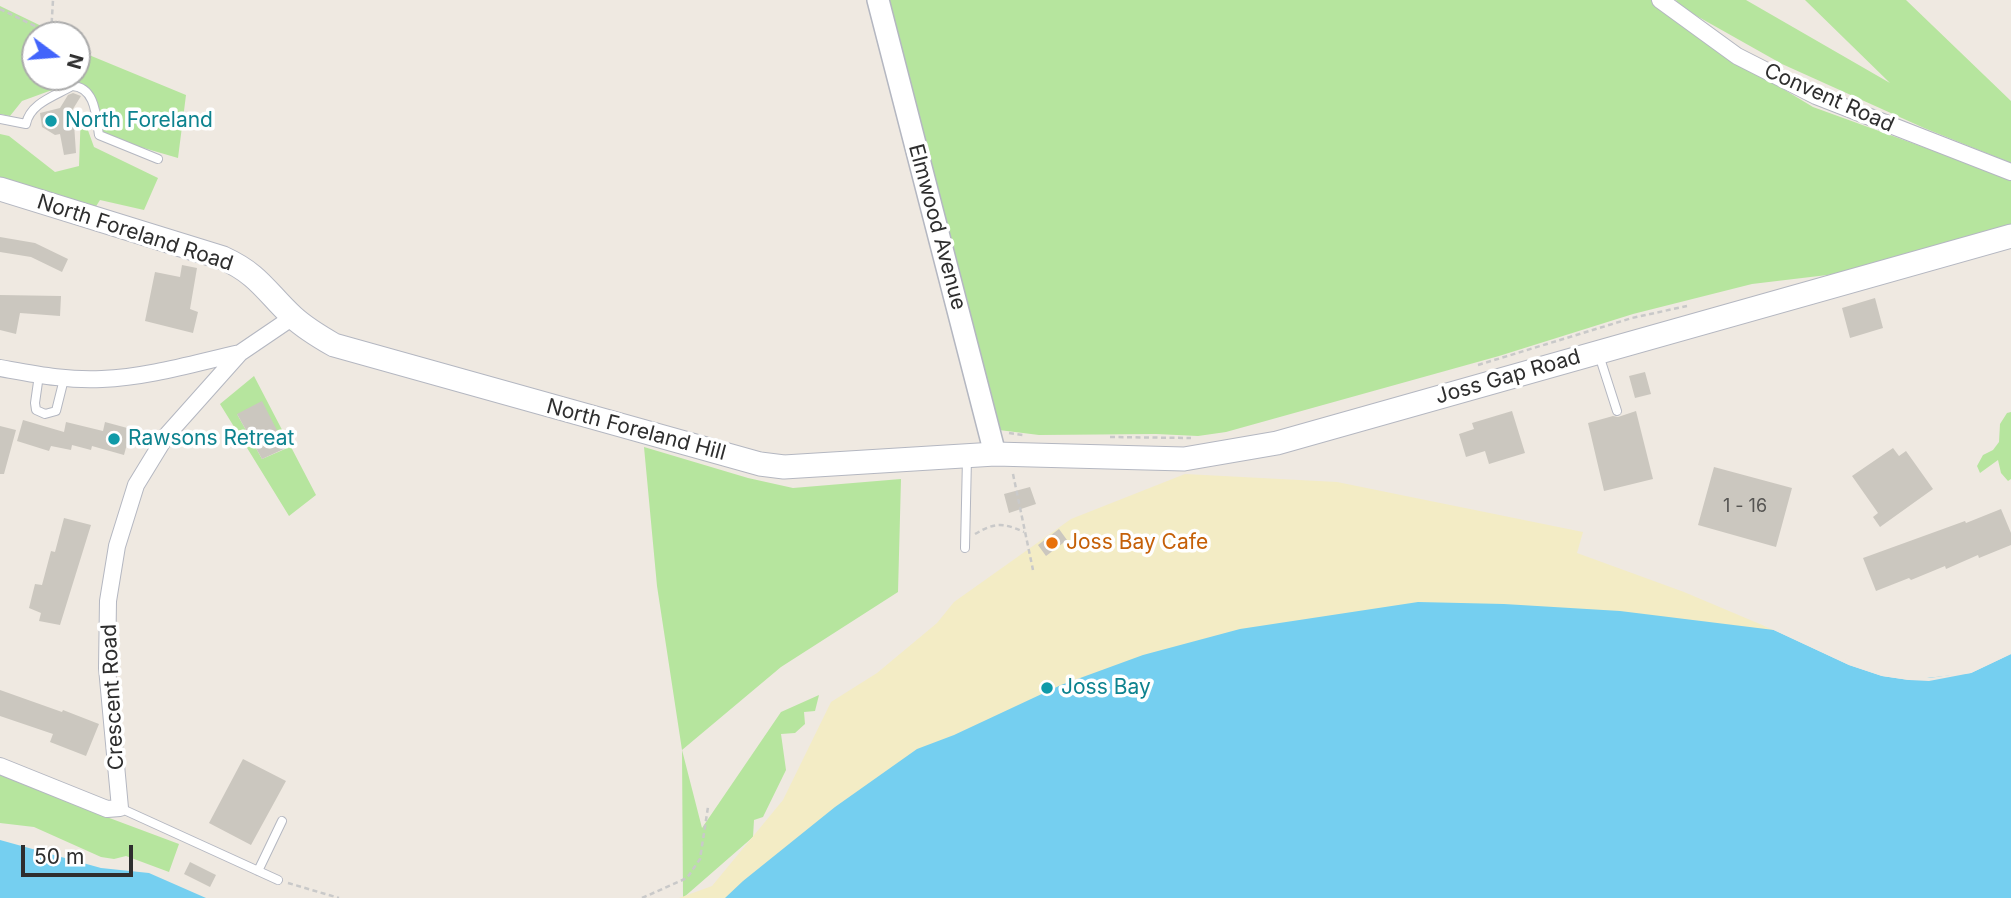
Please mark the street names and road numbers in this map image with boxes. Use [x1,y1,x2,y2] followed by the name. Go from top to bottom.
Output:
[1760,58,1898,138] street label: Convent Road
[903,141,971,313] street label: Elmwood Avenue
[34,189,236,277] street label: North Foreland Road
[1433,344,1583,410] street label: Joss Gap Road
[544,394,728,466] street label: North Foreland Hill
[97,623,129,771] street label: Crescent Road

